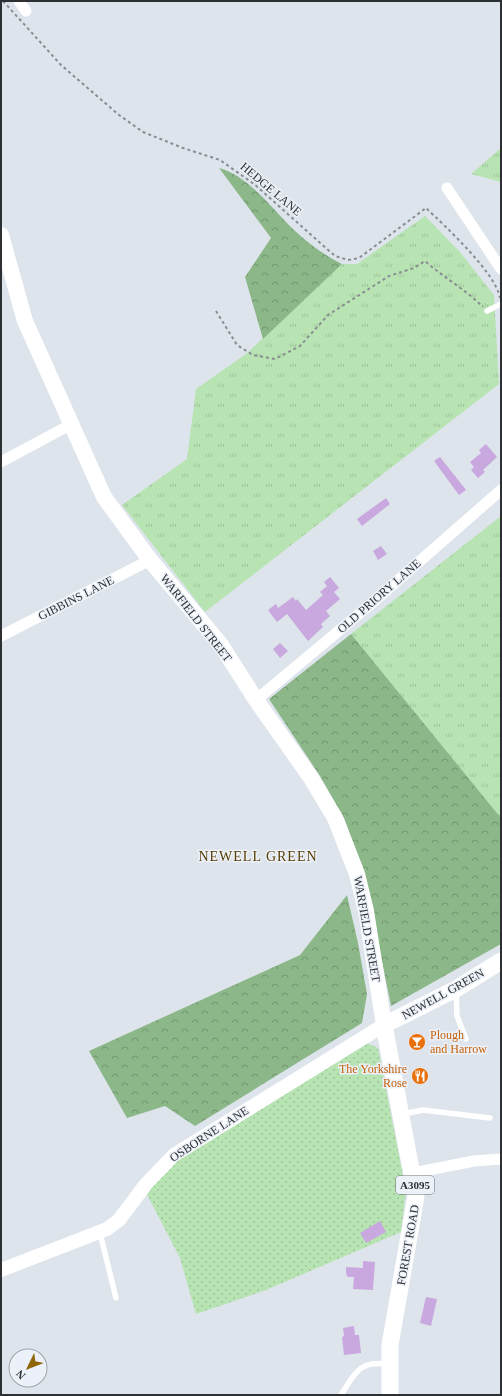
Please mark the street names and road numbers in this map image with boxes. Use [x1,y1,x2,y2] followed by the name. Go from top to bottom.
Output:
[238,159,304,219] street label: HEDGE LANE
[335,556,423,636] street label: OLD PRIORY LANE
[157,571,235,665] street label: WARFIELD STREET
[36,573,116,623] street label: GIBBINS LANE
[351,875,383,984] street label: WARFIELD STREET
[399,965,487,1022] street label: NEWELL GREEN
[167,1103,251,1165] street label: OSBORNE LANE
[396,1176,434,1194] road number: A3095
[394,1203,422,1286] street label: FOREST ROAD

